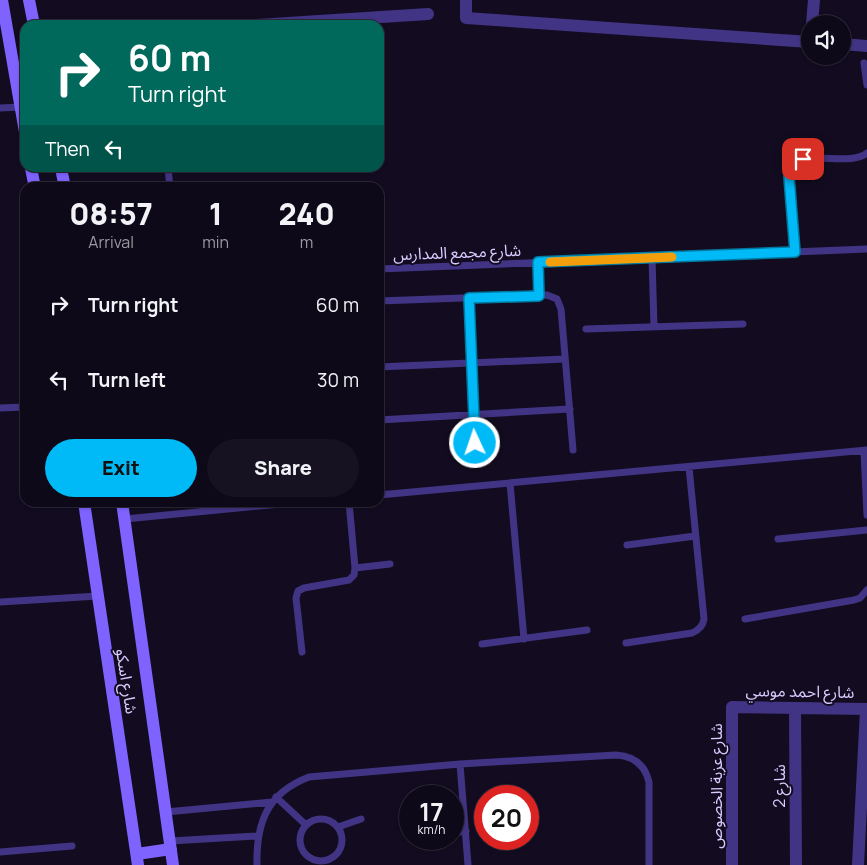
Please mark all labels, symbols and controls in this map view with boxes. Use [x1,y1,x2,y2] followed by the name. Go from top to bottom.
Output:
[801,15,851,65] map controls
[801,15,851,65] button: sound
[128,34,211,82] text: 60 m
[45,40,110,105] icon: right
[128,79,226,109] text: Turn right
[100,135,128,163] icon: left
[45,136,90,162] text: Then
[782,138,824,180] pin
[789,145,817,173] icon: arrive
[69,193,153,234] text: 08:57
[209,193,223,234] text: 1
[278,193,335,234] text: 240
[88,231,134,253] text: Arrival
[202,231,229,253] text: min
[300,231,313,253] text: m
[393,239,522,267] street label: شارع مجمع المدارس
[45,291,73,319] icon: right
[88,292,178,318] text: Turn right
[316,292,359,318] text: 60 m
[45,366,73,394] icon: left
[88,367,166,393] text: Turn left
[317,367,359,393] text: 30 m
[448,416,500,468] position arrow
[45,439,197,497] button: Exit
[207,439,359,497] button: Share
[109,646,143,716] street label: شارع اسكو
[745,679,855,705] street label: شارع احمد موسي
[705,723,729,849] street label: شارع عزبة الخصوص
[768,764,792,808] street label: شارع 2
[474,785,539,850] speed limit sign: 20
[419,794,444,829] text: 17
[418,821,445,838] text: km/h

